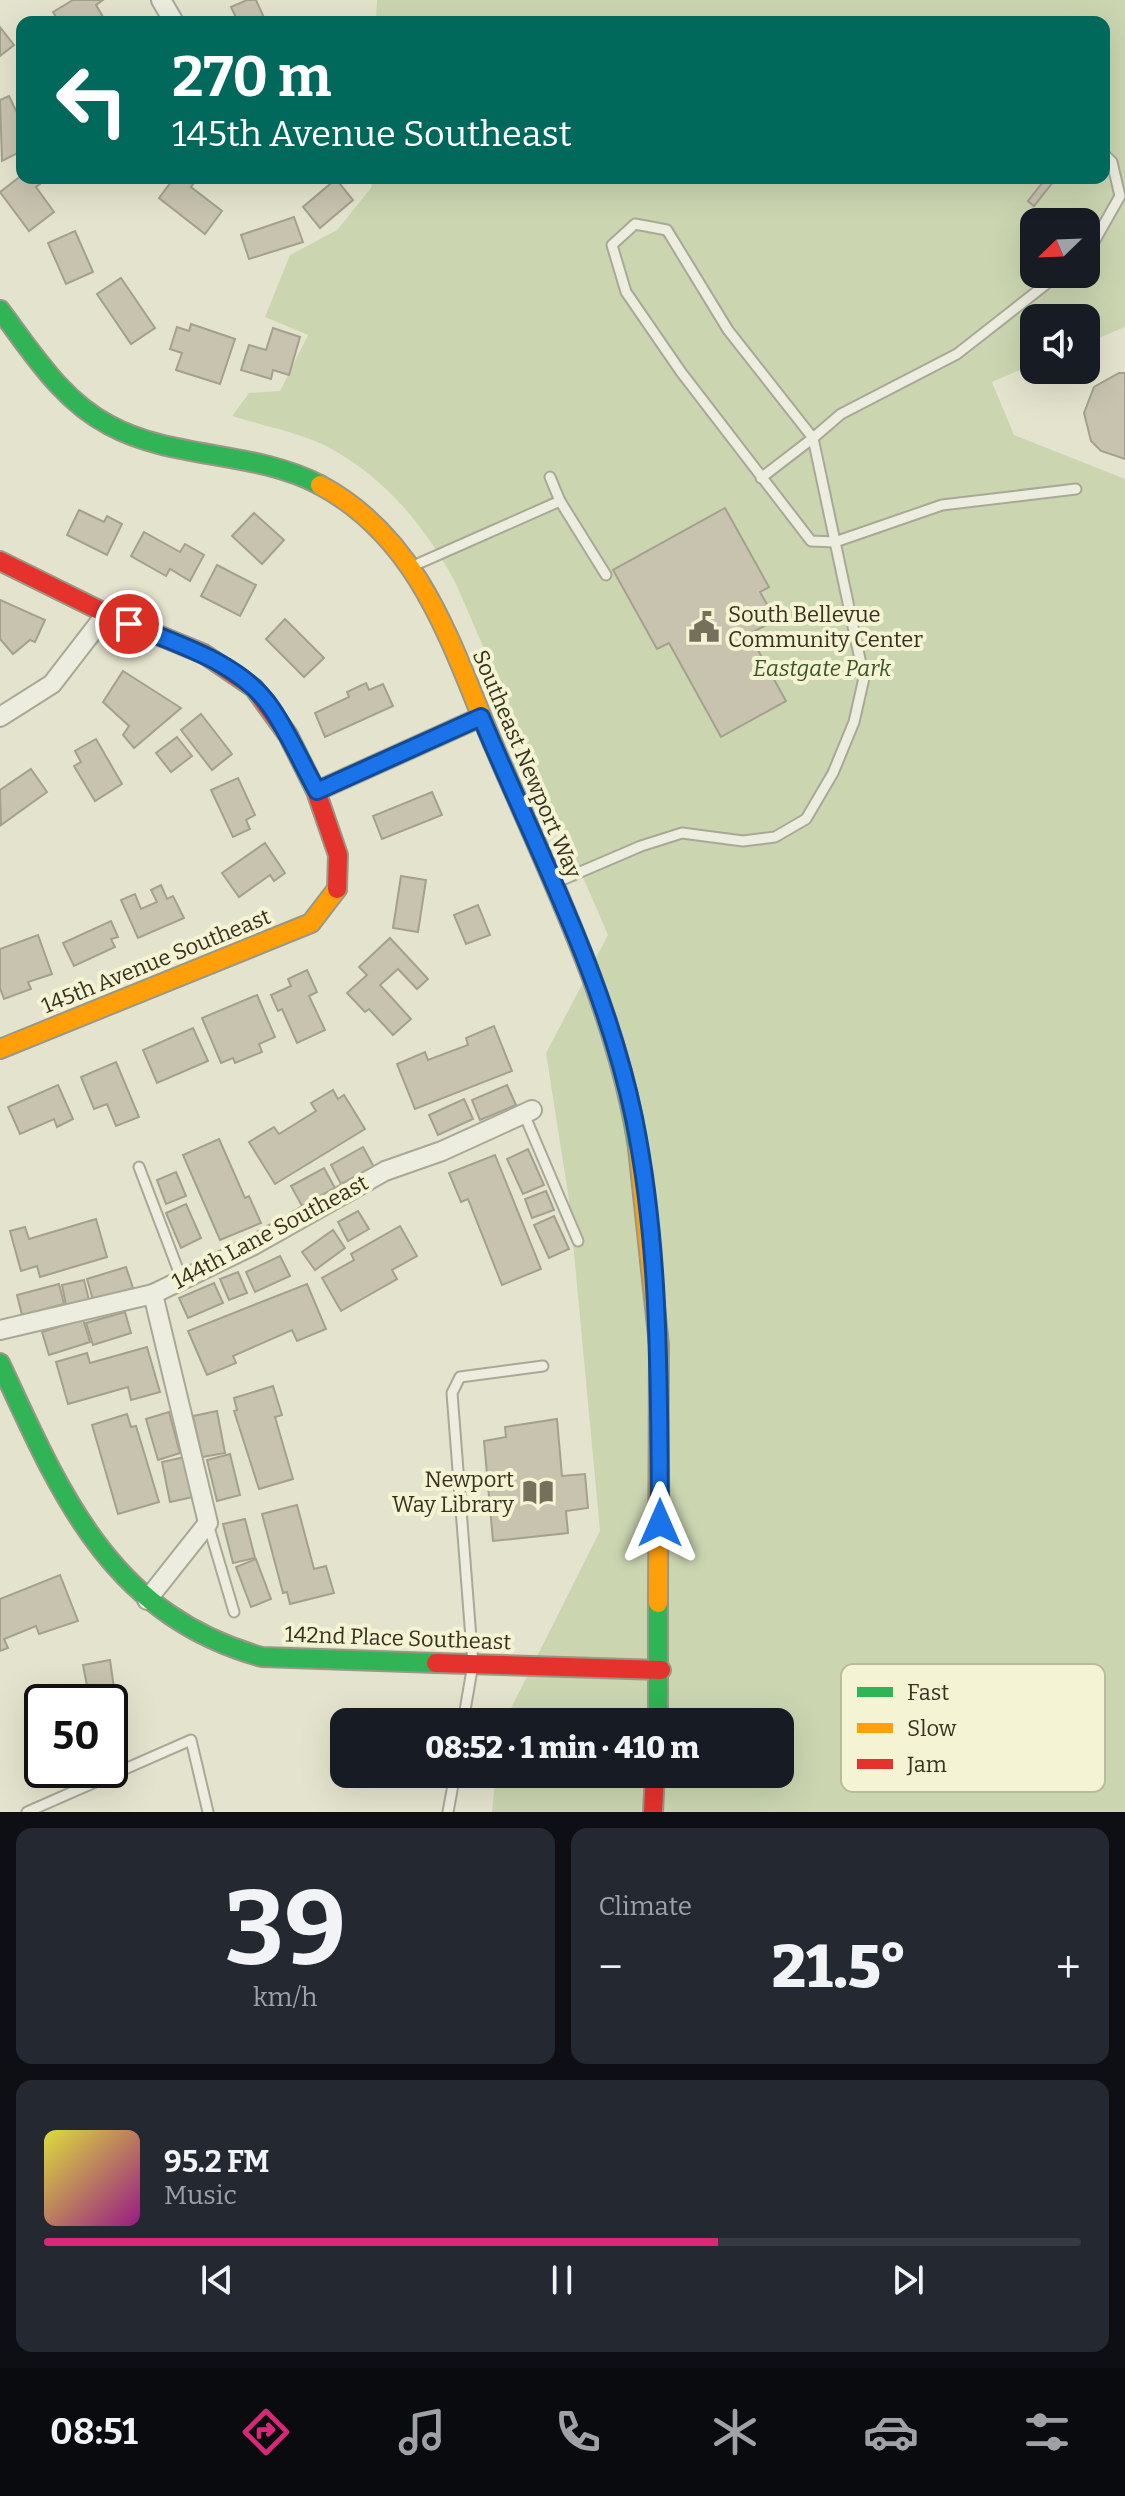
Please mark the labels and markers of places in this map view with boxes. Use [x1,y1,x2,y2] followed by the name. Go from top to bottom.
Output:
[95,590,163,658] pin
[728,601,923,653] place label: South Bellevue Community Center
[687,610,721,644] public building icon: South Bellevue Community Center
[392,1466,514,1518] place label: Newport Way Library
[521,1475,555,1509] library icon: Newport Way Library

